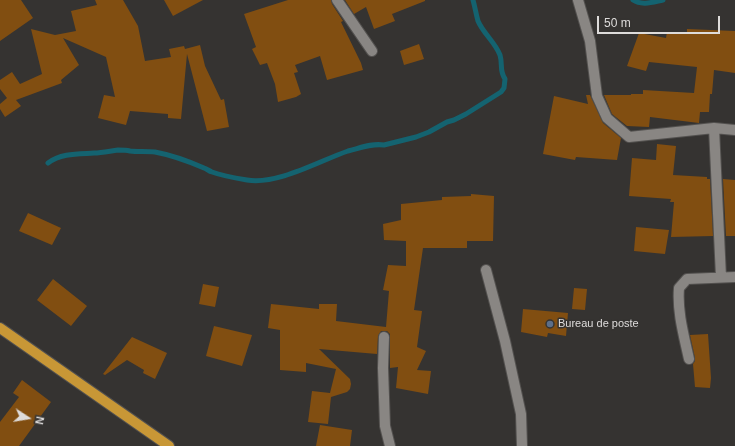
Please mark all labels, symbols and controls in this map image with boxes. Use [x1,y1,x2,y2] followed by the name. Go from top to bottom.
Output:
[599,8,722,34] scale bar
[604,16,631,30] text: 50 m
[558,317,639,331] place label: Bureau de poste
[545,319,555,329] marker: Bureau de poste
[8,398,48,438] north arrow
[33,415,46,426] text: N

